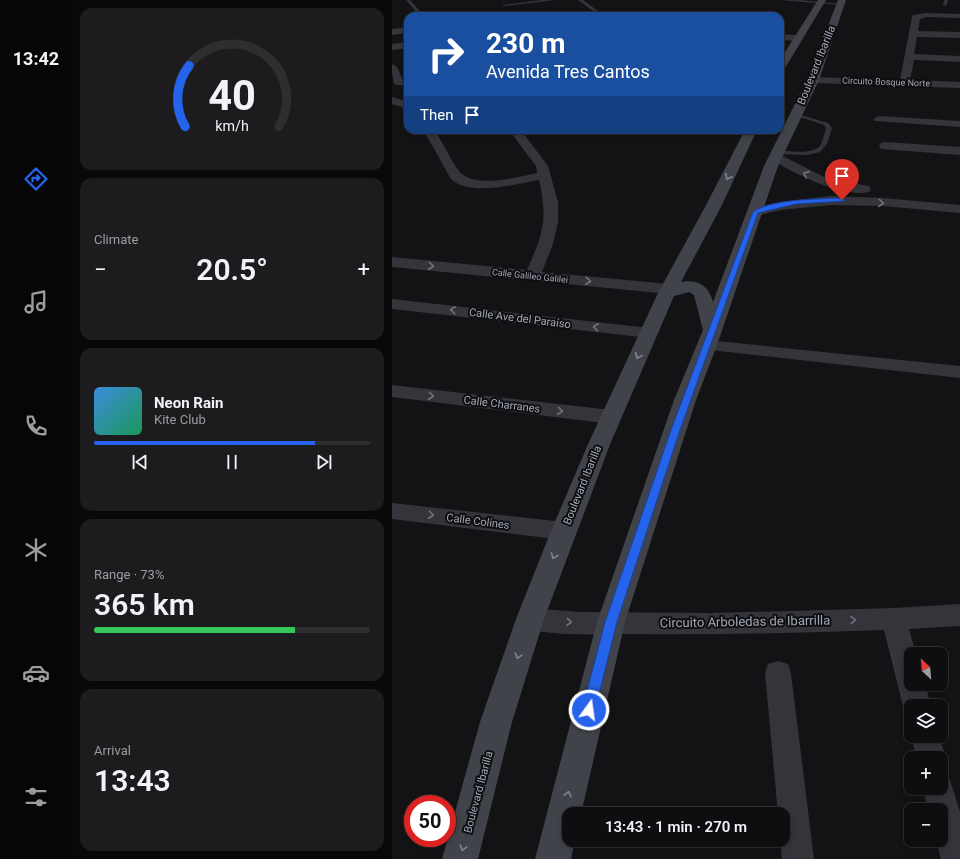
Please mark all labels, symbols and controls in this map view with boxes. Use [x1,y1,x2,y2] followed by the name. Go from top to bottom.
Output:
[795,24,838,107] street label: Boulevard Ibarilla
[486,27,565,60] text: 230 m
[420,28,472,80] icon: right
[13,48,59,69] text: 13:42
[486,61,650,82] text: Avenida Tres Cantos
[208,71,256,120] text: 40
[842,75,930,89] street label: Circuito Bosque Norte
[461,104,483,126] icon: arrive
[420,106,453,124] text: Then
[215,118,249,134] text: km/h
[825,159,859,200] pin
[22,165,50,193] icon: directions
[831,165,853,187] icon: arrive
[803,171,810,179] one-way arrow
[725,173,732,181] one-way arrow
[878,198,884,207] one-way arrow
[94,232,138,247] text: Climate
[196,252,268,287] text: 20.5°
[94,257,107,282] text: −
[358,257,370,282] text: +
[428,261,434,270] one-way arrow
[491,267,569,285] street label: Calle Galileo Galilei
[585,277,591,286] one-way arrow
[22,288,50,316] icon: music
[450,306,456,315] one-way arrow
[468,306,571,331] street label: Calle Ave del Paraíso
[593,323,599,332] one-way arrow
[635,352,643,360] one-way arrow
[428,391,434,400] one-way arrow
[463,393,541,416] street label: Calle Charranes
[154,394,223,412] text: Neon Rain
[557,406,563,415] one-way arrow
[22,412,50,440] icon: phone
[154,412,206,427] text: Kite Club
[561,444,604,527] street label: Boulevard Ibarilla
[129,451,151,473] icon: previous
[221,451,243,473] icon: pause
[313,451,335,473] icon: next
[428,511,434,520] one-way arrow
[446,511,511,532] street label: Calle Colines
[22,536,50,564] icon: climate
[551,552,559,559] one-way arrow
[94,567,164,582] text: Range · 73%
[94,587,195,622] text: 365 km
[660,613,830,630] street label: Circuito Arboledas de Ibarrilla
[850,616,856,624] one-way arrow
[566,617,572,626] one-way arrow
[904,647,948,691] north arrow
[904,647,948,847] map controls
[514,652,523,659] one-way arrow
[22,659,50,687] icon: car
[568,689,610,731] position arrow
[904,699,948,743] button: layers
[94,743,131,758] text: Arrival
[461,750,496,835] street label: Boulevard Ibarilla
[904,751,948,795] button: +
[94,763,171,798] text: 13:43
[22,783,50,811] icon: filters
[563,791,572,798] one-way arrow
[404,795,456,847] speed limit sign: 50
[904,803,948,847] button: −
[605,818,747,836] text: 13:43 · 1 min · 270 m
[459,844,468,851] one-way arrow

